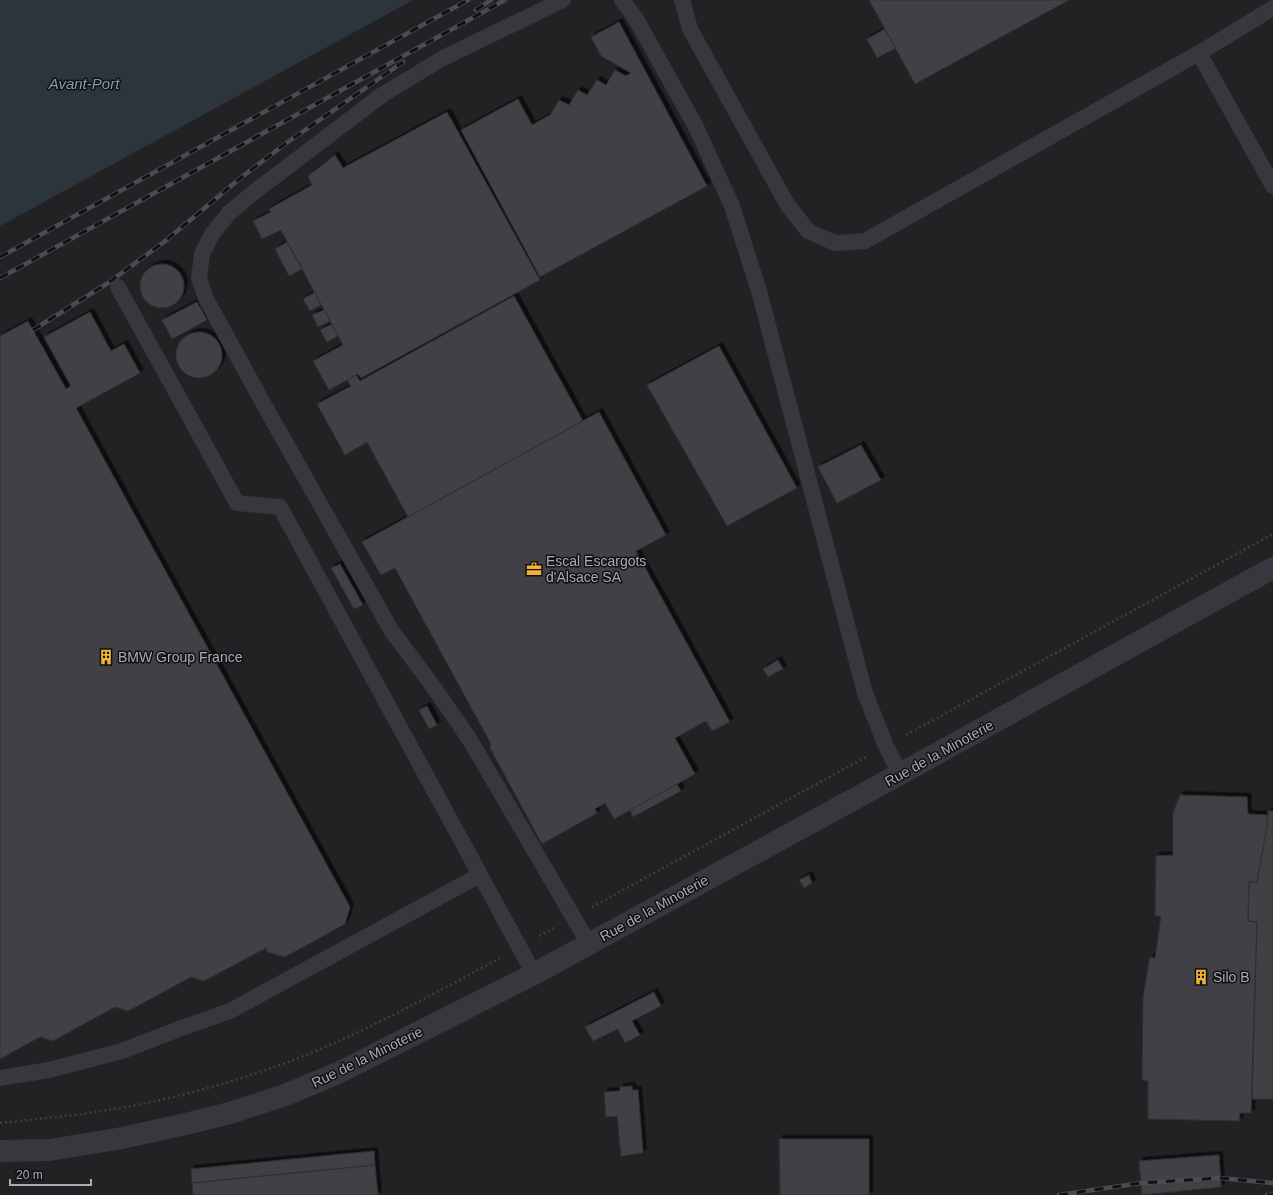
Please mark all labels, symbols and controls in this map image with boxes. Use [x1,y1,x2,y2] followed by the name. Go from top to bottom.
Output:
[48,75,120,92] water label: Avant-Port
[546,553,646,585] place label: Escal Escargots d'Alsace SA
[525,560,543,578] office icon: Escal Escargots d'Alsace SA
[97,648,115,666] building icon: BMW Group France
[118,649,243,665] place label: BMW Group France
[882,716,996,789] street label: Rue de la Minoterie
[597,871,711,944] street label: Rue de la Minoterie
[1192,968,1210,986] building icon: Silo B
[1213,969,1250,985] place label: Silo B
[309,1023,425,1091] street label: Rue de la Minoterie
[10,1161,91,1187] scale bar
[16,1168,43,1182] text: 20 m

